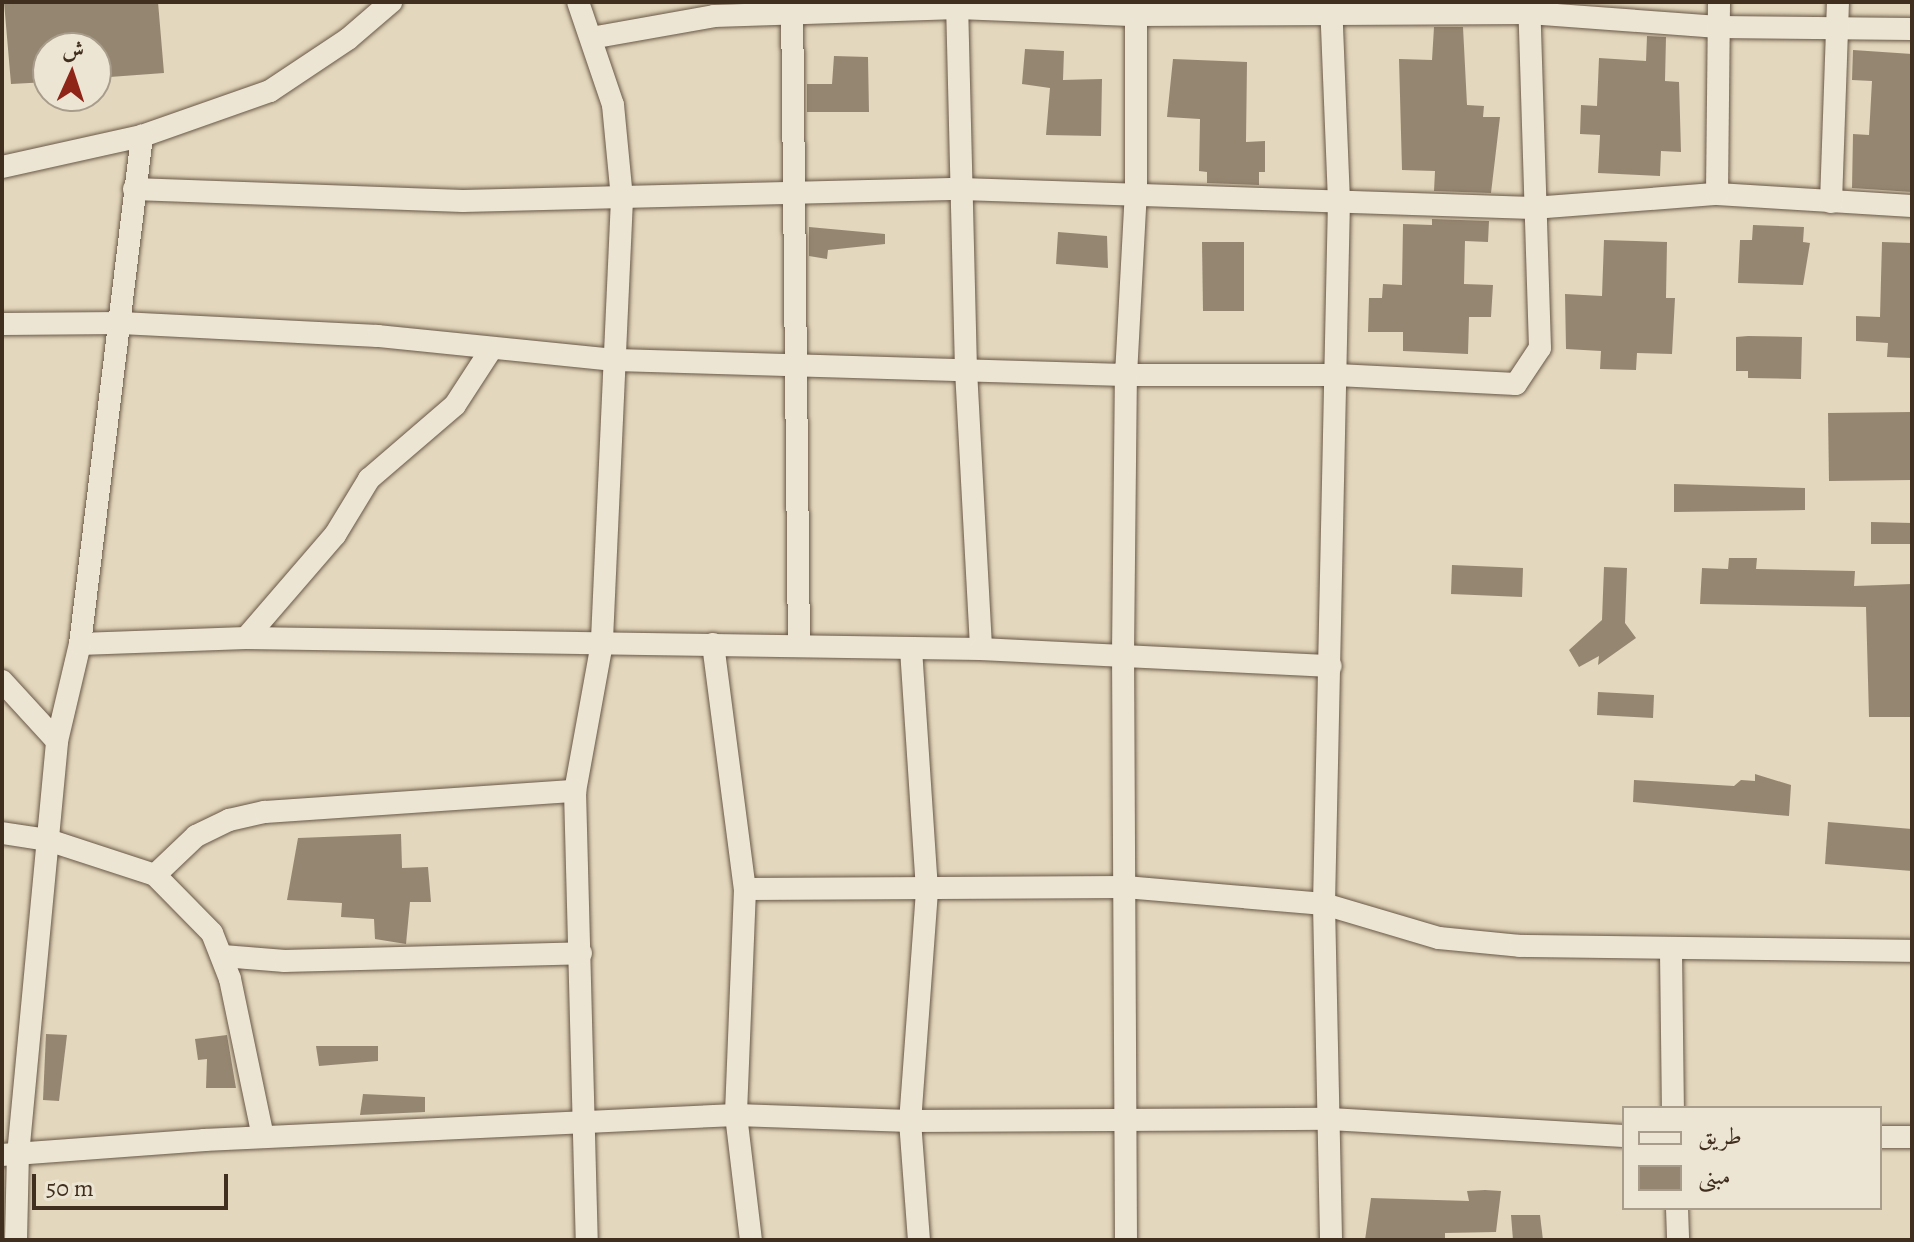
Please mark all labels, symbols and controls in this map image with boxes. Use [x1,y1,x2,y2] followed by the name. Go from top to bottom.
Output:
[32,32,112,112] north arrow
[61,34,85,66] text: ش
[1622,1106,1882,1210] legend
[1698,1120,1742,1152] text: طريق
[36,1158,232,1208] scale bar
[1698,1160,1731,1192] text: مبنى
[46,1172,94,1204] text: 50 m

